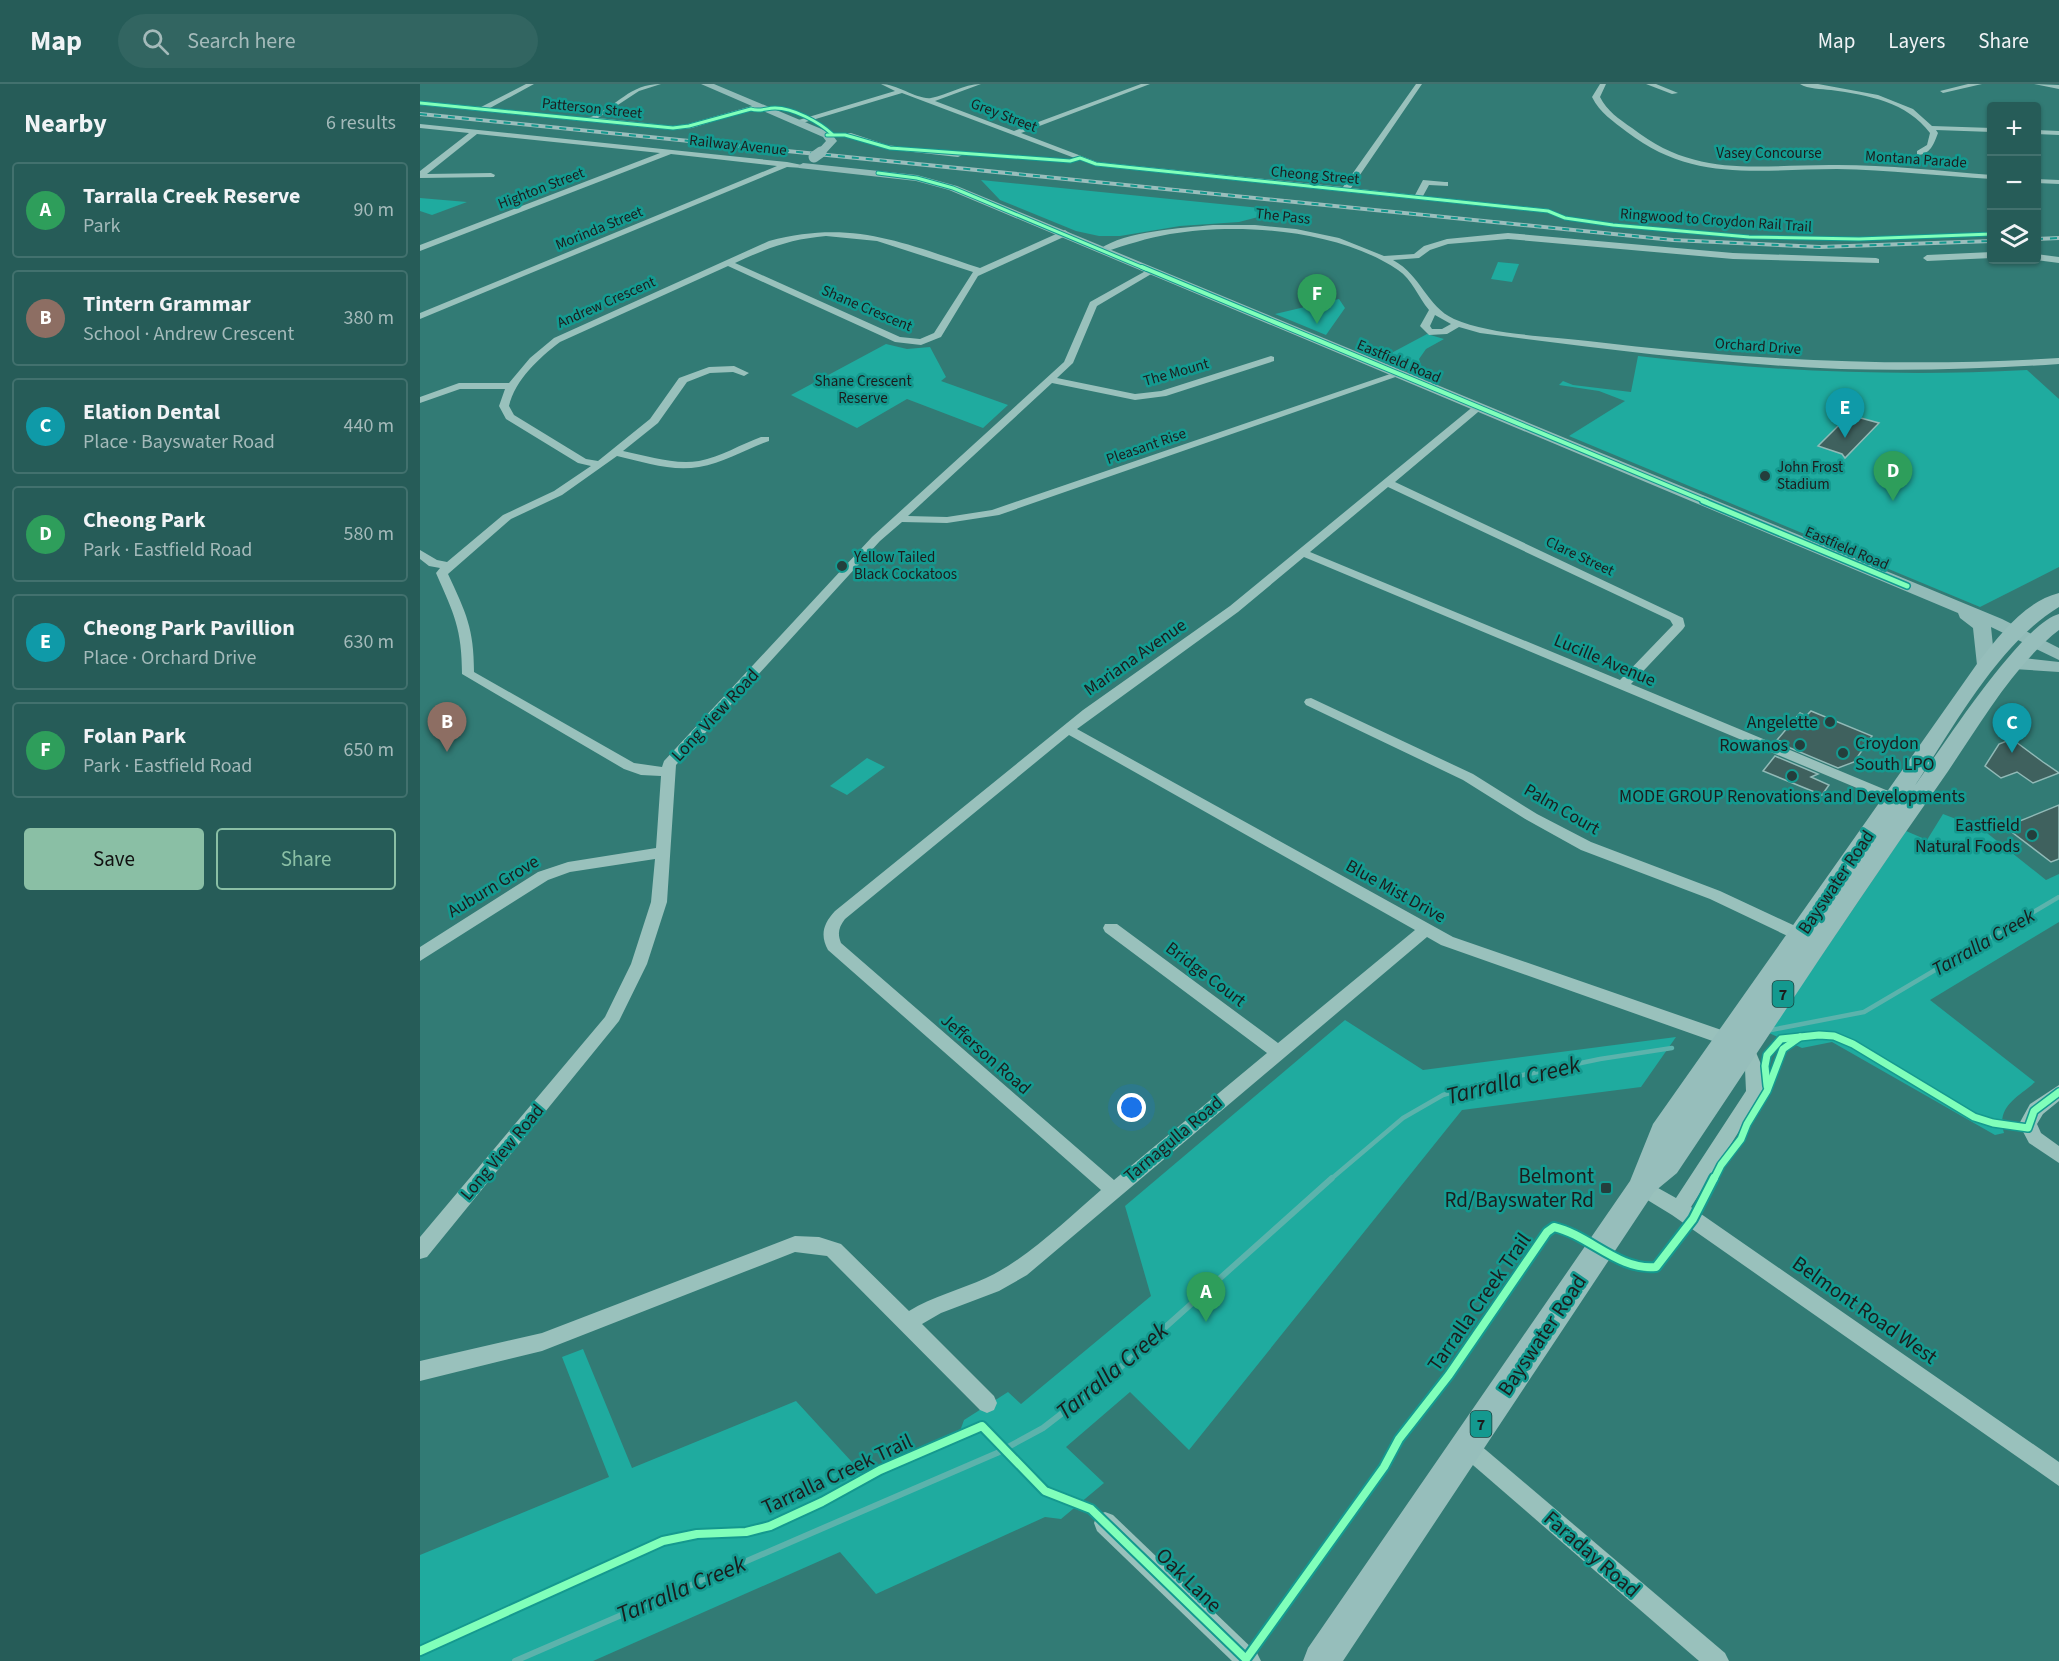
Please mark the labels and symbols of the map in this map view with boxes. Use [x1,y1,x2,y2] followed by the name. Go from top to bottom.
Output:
[541,93,643,124] street label: Patterson Street
[968,93,1040,138] street label: Grey Street
[688,130,788,161] street label: Railway Avenue
[1716,143,1822,164] street label: Vasey Concourse
[1864,145,1968,174] street label: Montana Parade
[1270,161,1360,190] street label: Cheong Street
[495,162,587,215] street label: Highton Street
[552,201,646,256] street label: Morinda Street
[1255,203,1311,230] street label: The Pass
[1619,203,1813,238] street label: Ringwood to Croydon Rail Trail
[554,271,659,334] street label: Andrew Crescent
[1298,274,1336,324] pin: F
[818,280,916,337] street label: Shane Crescent
[1714,333,1802,360] street label: Orchard Drive
[1354,334,1444,389] street label: Eastfield Road
[1141,353,1211,392] street label: The Mount
[815,371,911,409] park label: Shane Crescent Reserve
[1826,388,1864,438] pin: E
[1103,423,1189,470] street label: Pleasant Rise
[1874,452,1912,501] pin: D
[1777,457,1843,495] place label: John Frost Stadium
[1758,469,1772,483] marker: John Frost Stadium
[1802,521,1892,576] street label: Eastfield Road
[1542,532,1617,581] street label: Clare Street
[853,547,957,585] place label: Yellow Tailed Black Cockatoos
[835,559,849,573] marker: Yellow Tailed Black Cockatoos
[1079,613,1192,702] street label: Mariana Avenue
[1550,628,1660,693] street label: Lucille Avenue
[666,663,765,767] street label: Long View Road
[428,702,466,752] pin: B
[1992,704,2032,753] pin: C
[1747,710,1818,735] place label: Angelette
[1823,715,1837,729] marker: Angelette
[1855,731,1935,777] place label: Croydon South LPO
[1719,733,1788,758] place label: Rowanos
[1793,738,1807,752] marker: Rowanos
[1836,746,1850,760] marker: Croydon South LPO
[1785,769,1799,783] marker: MODE GROUP Renovations and Developments
[1519,778,1604,841] street label: Palm Court
[1619,784,1965,809] place label: MODE GROUP Renovations and Developments
[1915,813,2020,859] place label: Eastfield Natural Foods
[1792,825,1880,939] street label: Bayswater Road
[2025,828,2039,842] marker: Eastfield Natural Foods
[443,849,544,924] street label: Auburn Grove
[1341,854,1450,929] street label: Blue Mist Drive
[1927,902,2041,984] water label: Tarralla Creek
[1160,936,1251,1013] street label: Bridge Court
[1772,981,1794,1007] road number: 7
[935,1008,1036,1101] street label: Jefferson Road
[1442,1047,1585,1114] water label: Tarralla Creek
[1119,1091,1228,1188] street label: Tarnagulla Road
[1117,1093,1146,1122] your location
[455,1099,550,1206] street label: Long View Road
[1444,1161,1594,1215] place label: Belmont Rd/Bayswater Rd
[1599,1181,1613,1195] marker: Belmont Rd/Bayswater Rd
[1420,1227,1538,1377] street label: Tarralla Creek Trail
[1786,1249,1944,1371] street label: Belmont Road West
[1490,1268,1594,1402] street label: Bayswater Road
[1186,1272,1226,1322] pin: A
[1048,1313,1177,1429] water label: Tarralla Creek
[1470,1411,1492,1437] road number: 7
[757,1426,917,1522] street label: Tarralla Creek Trail
[1537,1504,1647,1604] street label: Faraday Road
[1149,1541,1229,1619] street label: Oak Lane
[611,1546,752,1632] water label: Tarralla Creek

